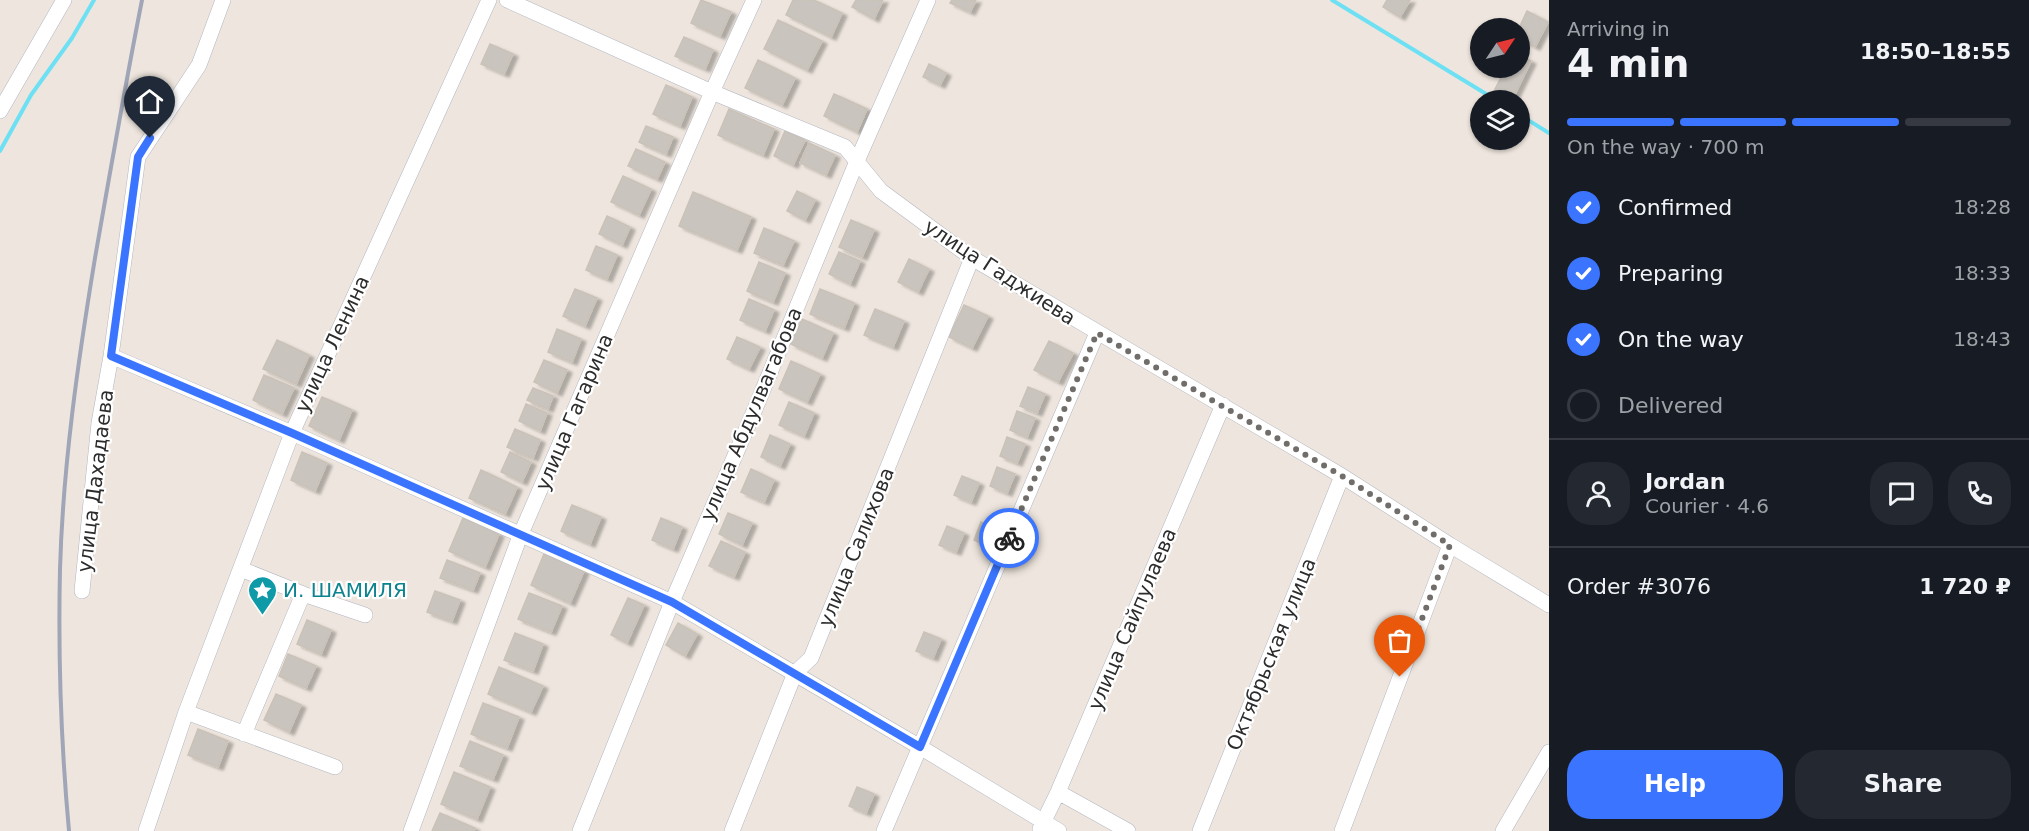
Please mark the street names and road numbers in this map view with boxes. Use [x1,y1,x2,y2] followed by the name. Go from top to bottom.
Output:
[920,214,1080,330] street label: улица Гаджиева
[290,272,374,416] street label: улица Ленина
[695,304,807,524] street label: улица Абдулвагабова
[530,330,618,494] street label: улица Гагарина
[72,388,118,574] street label: улица Дахадаева
[813,464,899,630] street label: улица Салихова
[1083,524,1181,714] street label: улица Сайпулаева
[1221,554,1321,754] street label: Октябрьская улица

